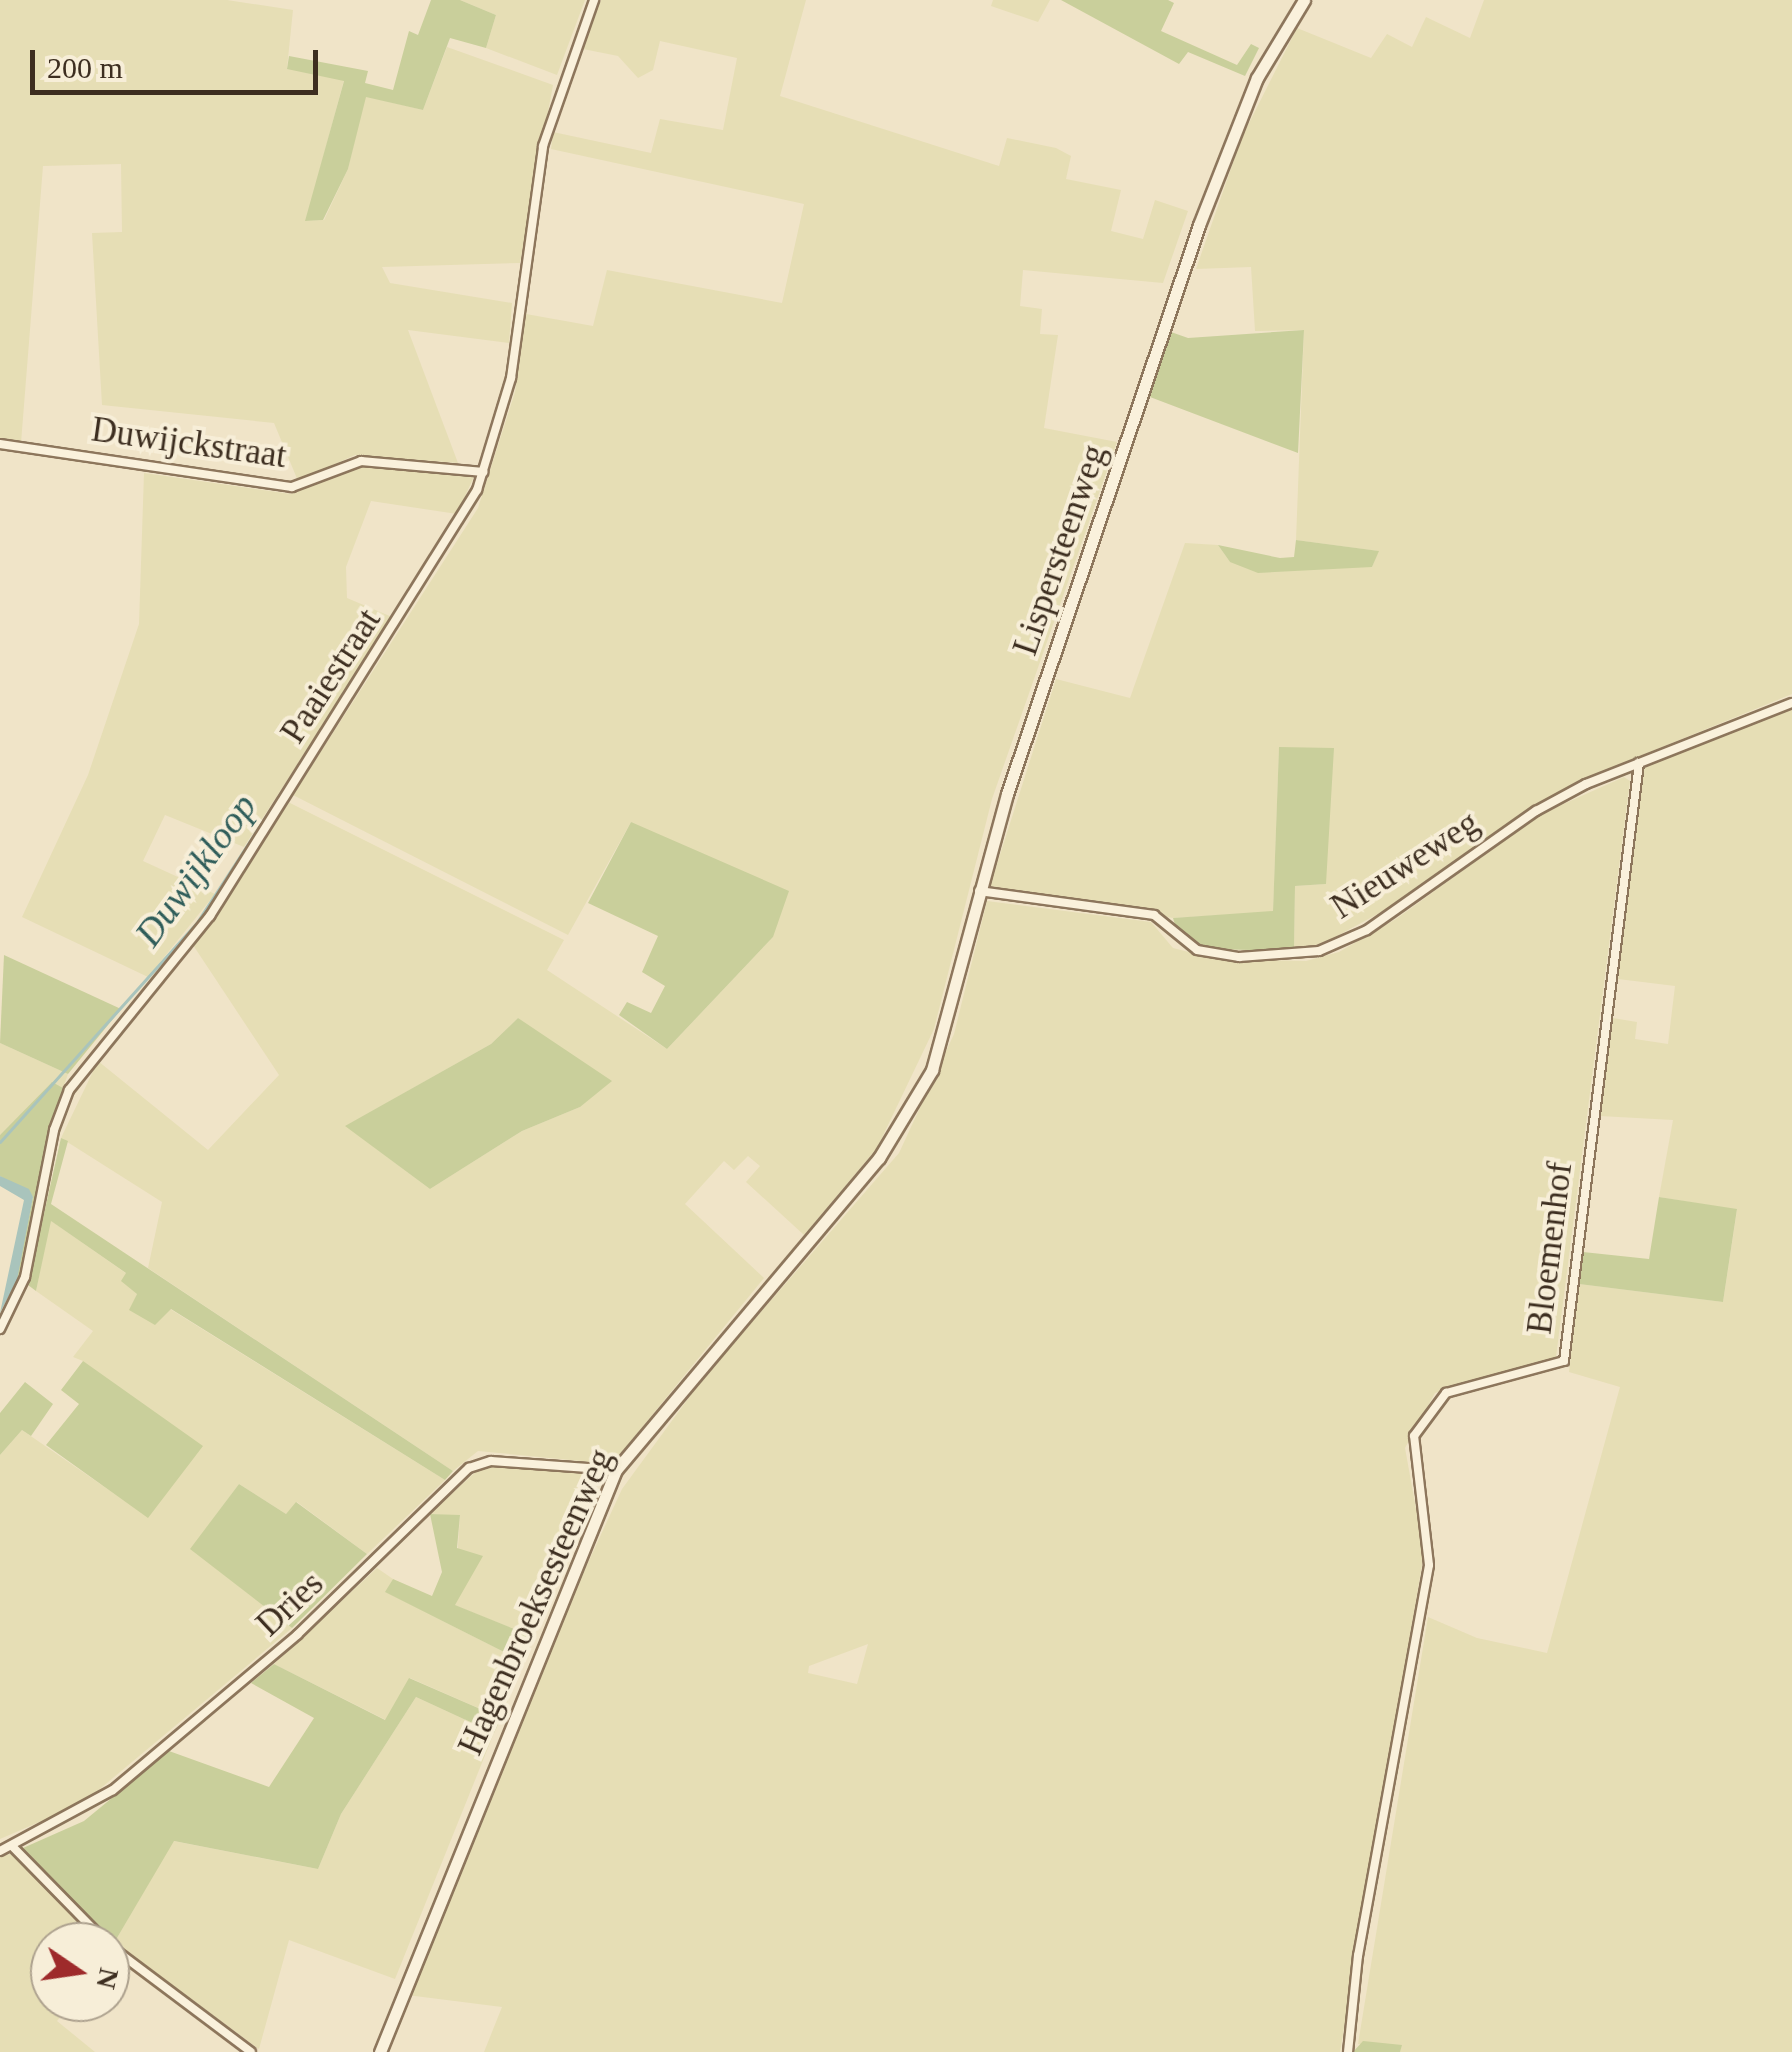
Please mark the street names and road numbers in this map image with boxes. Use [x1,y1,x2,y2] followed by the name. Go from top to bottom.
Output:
[89,409,289,477] street label: Duwijckstraat
[1004,439,1116,661] street label: Lispersteenweg
[272,601,390,751] street label: Paaiestraat
[1323,802,1487,928] street label: Nieuweweg
[1519,1160,1581,1336] street label: Bloemenhof
[450,1443,622,1761] street label: Hagenbroeksesteenweg
[248,1563,332,1645] street label: Dries

